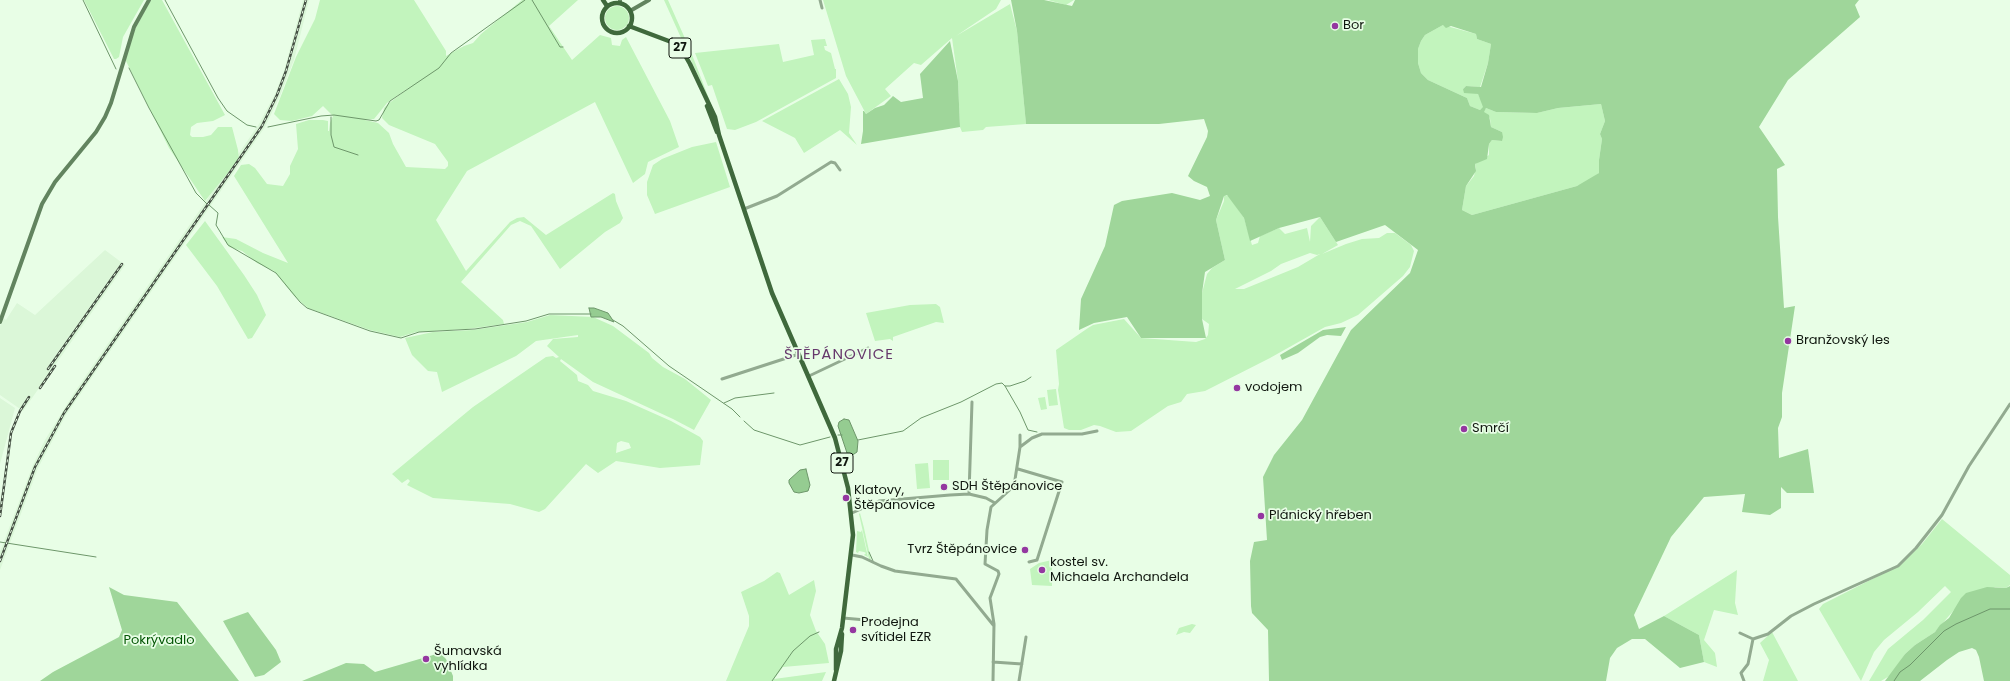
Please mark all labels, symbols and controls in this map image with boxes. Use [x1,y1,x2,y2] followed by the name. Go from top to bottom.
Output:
[1343,18,1364,34] place label: Bor
[1330,21,1340,31] marker: Bor
[669,38,691,58] road number: 27
[1796,333,1890,349] place label: Branžovský les
[1783,336,1793,346] marker: Branžovský les
[784,346,894,364] district label: ŠTĚPÁNOVICE
[1245,380,1302,396] place label: vodojem
[1232,383,1242,393] marker: vodojem
[1472,421,1509,437] place label: Smrčí
[1459,424,1469,434] marker: Smrčí
[831,453,853,473] road number: 27
[952,479,1062,495] place label: SDH Štěpánovice
[939,482,949,492] marker: SDH Štěpánovice
[854,483,935,514] place label: Klatovy, Štěpánovice
[841,493,851,503] marker: Klatovy, Štěpánovice
[1269,508,1372,524] place label: Plánický hřeben
[1256,511,1266,521] marker: Plánický hřeben
[907,542,1017,558] place label: Tvrz Štěpánovice
[1020,545,1030,555] marker: Tvrz Štěpánovice
[1050,555,1189,586] place label: kostel sv. Michaela Archandela
[1037,565,1047,575] marker: kostel sv. Michaela Archandela
[861,615,931,646] place label: Prodejna svítidel EZR
[848,625,858,635] marker: Prodejna svítidel EZR
[123,633,195,649] park label: Pokrývadlo
[434,644,502,675] place label: Šumavská vyhlídka
[421,654,431,664] marker: Šumavská vyhlídka

